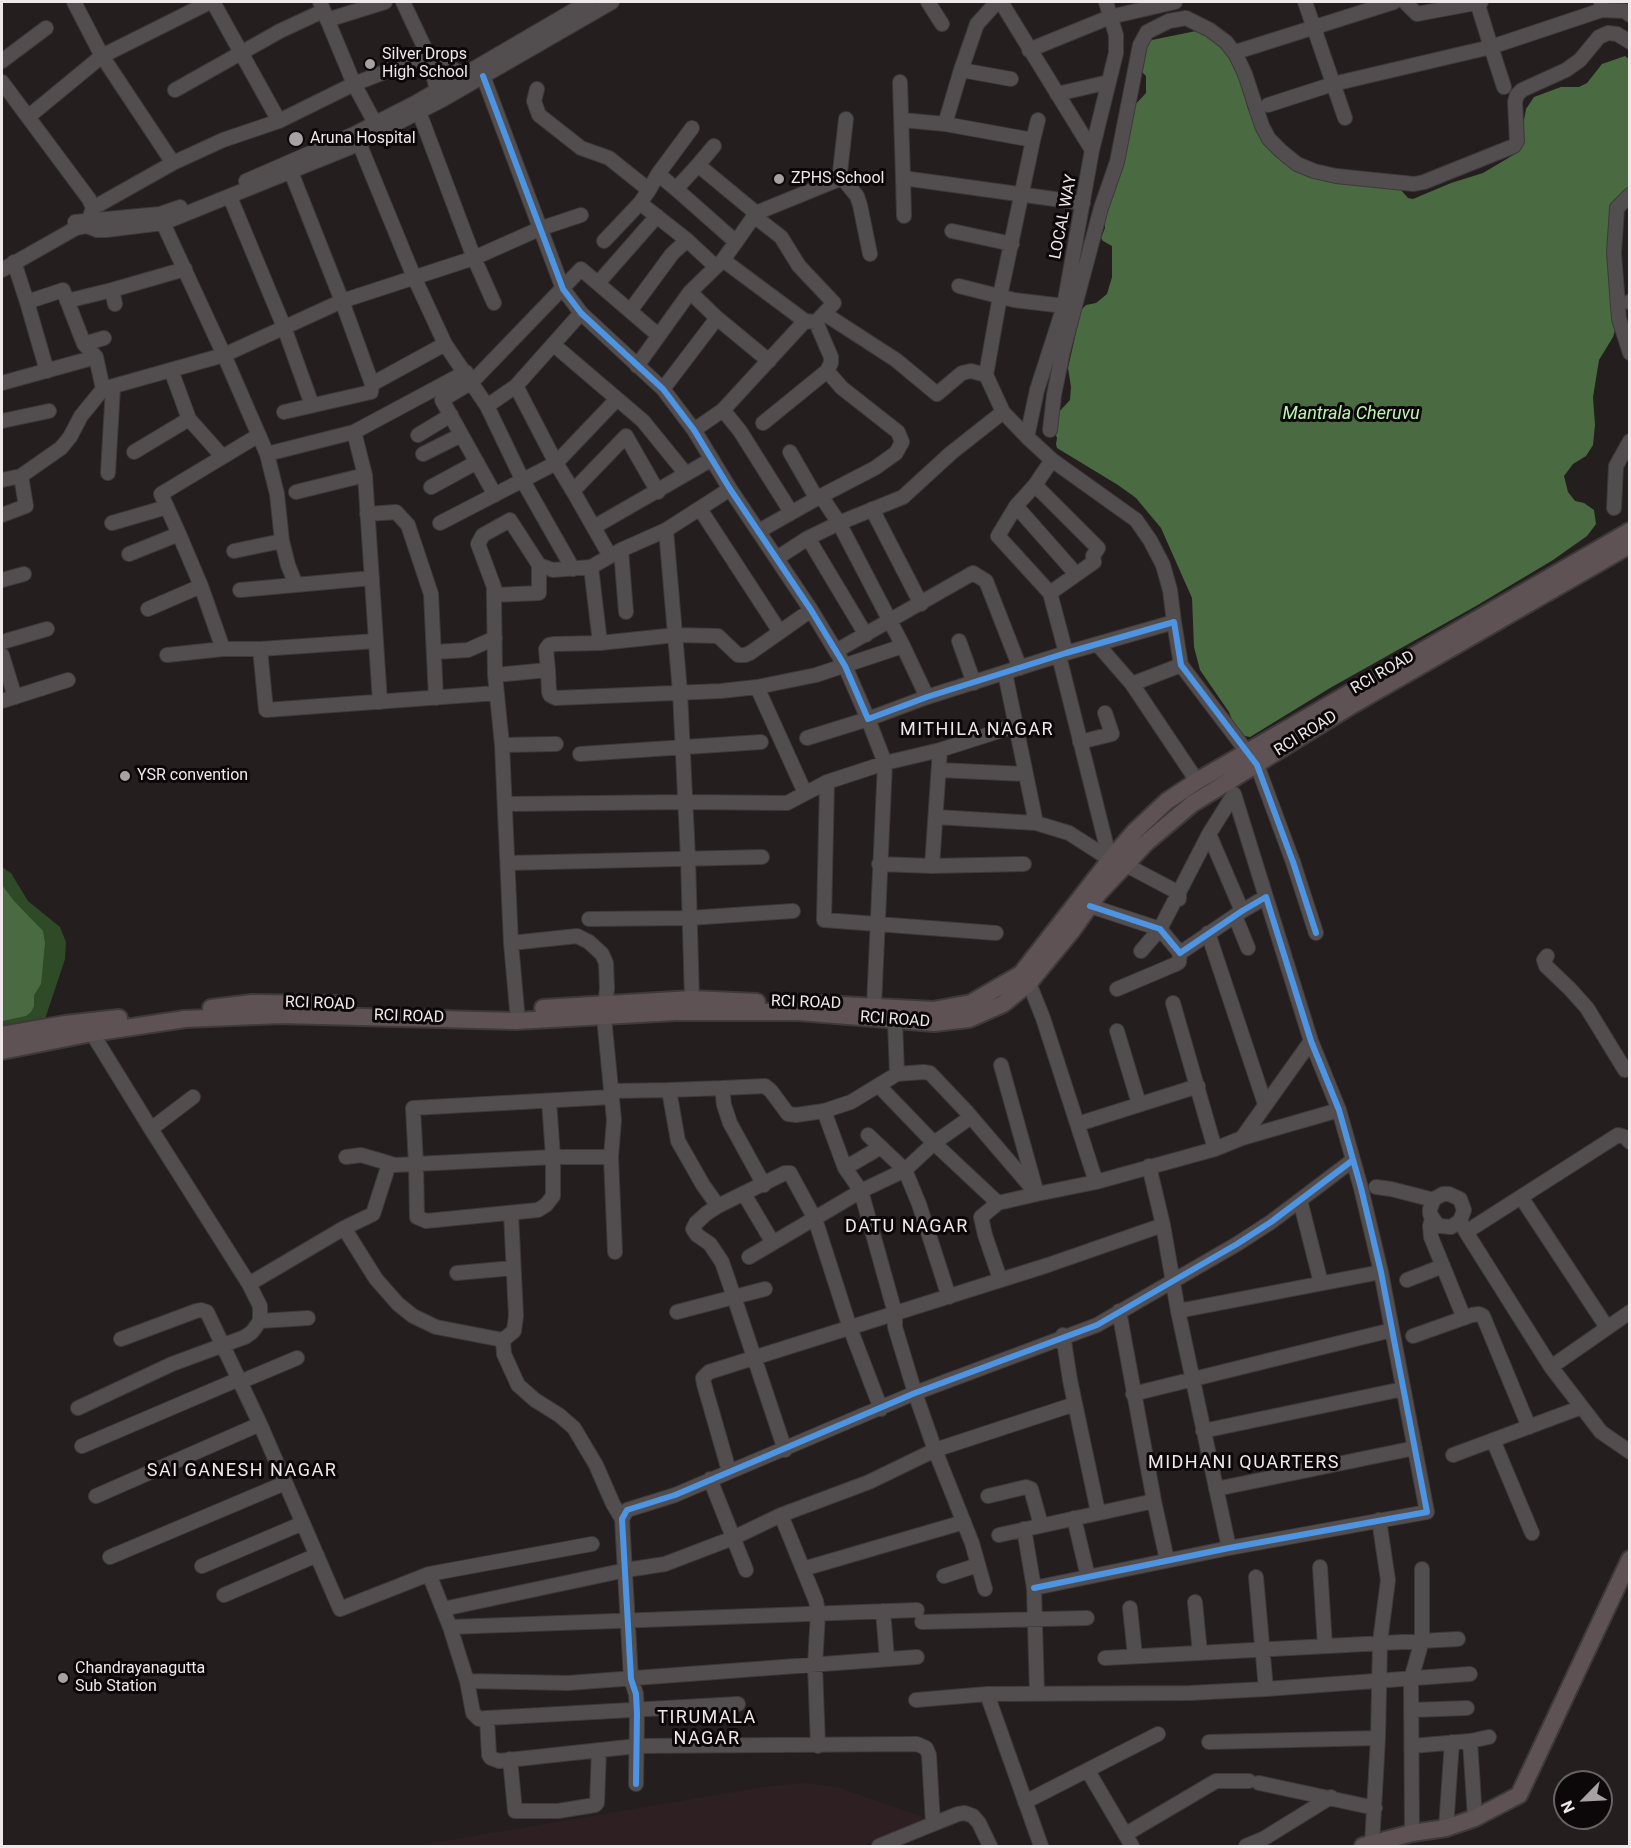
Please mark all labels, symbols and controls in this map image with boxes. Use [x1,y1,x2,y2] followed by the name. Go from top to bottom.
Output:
[382,45,468,83] place label: Silver Drops High School
[363,57,377,71] marker: Silver Drops High School
[310,129,416,149] place label: Aruna Hospital
[287,130,305,148] marker: Aruna Hospital
[791,169,884,189] place label: ZPHS School
[772,172,786,186] marker: ZPHS School
[1046,173,1082,261] street label: LOCAL WAY
[1282,403,1420,425] water label: Mantrala Cheruvu
[1348,647,1418,699] street label: RCI ROAD
[1271,707,1341,761] street label: RCI ROAD
[900,719,1054,741] district label: MITHILA NAGAR
[137,766,248,786] place label: YSR convention
[118,769,132,783] marker: YSR convention
[771,992,841,1014] street label: RCI ROAD
[285,993,355,1015] street label: RCI ROAD
[374,1006,444,1028] street label: RCI ROAD
[859,1008,931,1032] street label: RCI ROAD
[845,1216,969,1238] district label: DATU NAGAR
[1148,1452,1340,1474] district label: MIDHANI QUARTERS
[147,1460,337,1482] district label: SAI GANESH NAGAR
[75,1659,205,1697] place label: Chandrayanagutta Sub Station
[56,1671,70,1685] marker: Chandrayanagutta Sub Station
[657,1707,757,1750] district label: TIRUMALA NAGAR
[1553,1770,1613,1830] north arrow
[1557,1798,1579,1816] text: N

